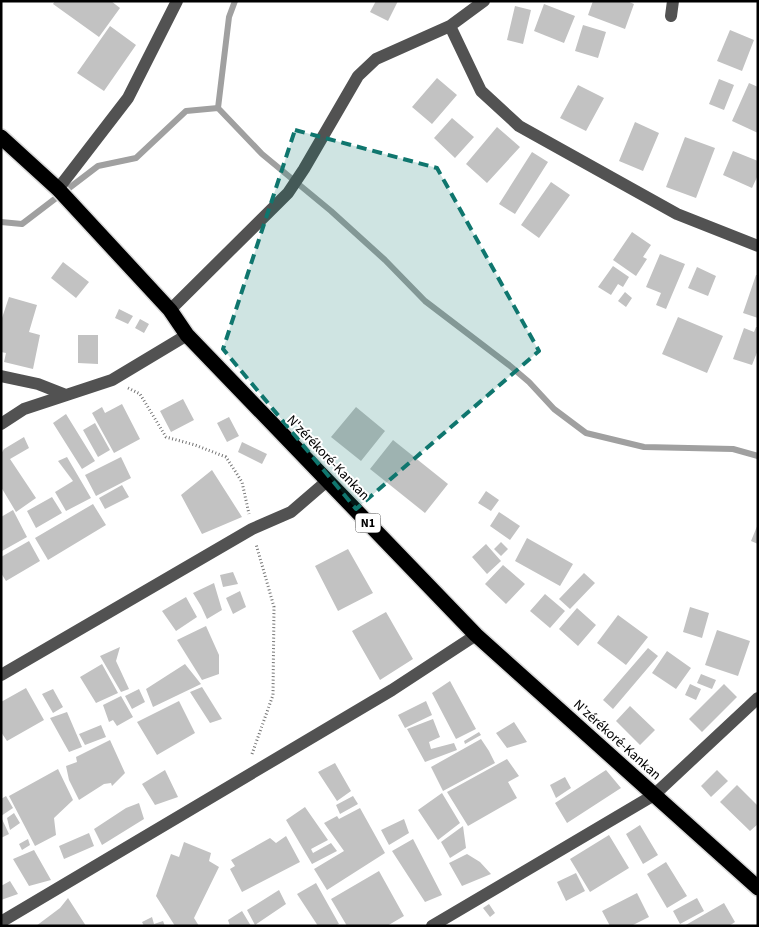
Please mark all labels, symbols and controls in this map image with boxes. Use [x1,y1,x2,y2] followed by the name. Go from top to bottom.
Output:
[282,411,374,505] street label: N'zérékoré-Kankan
[356,514,380,532] road number: N1
[569,695,665,785] street label: N'zérékoré-Kankan

